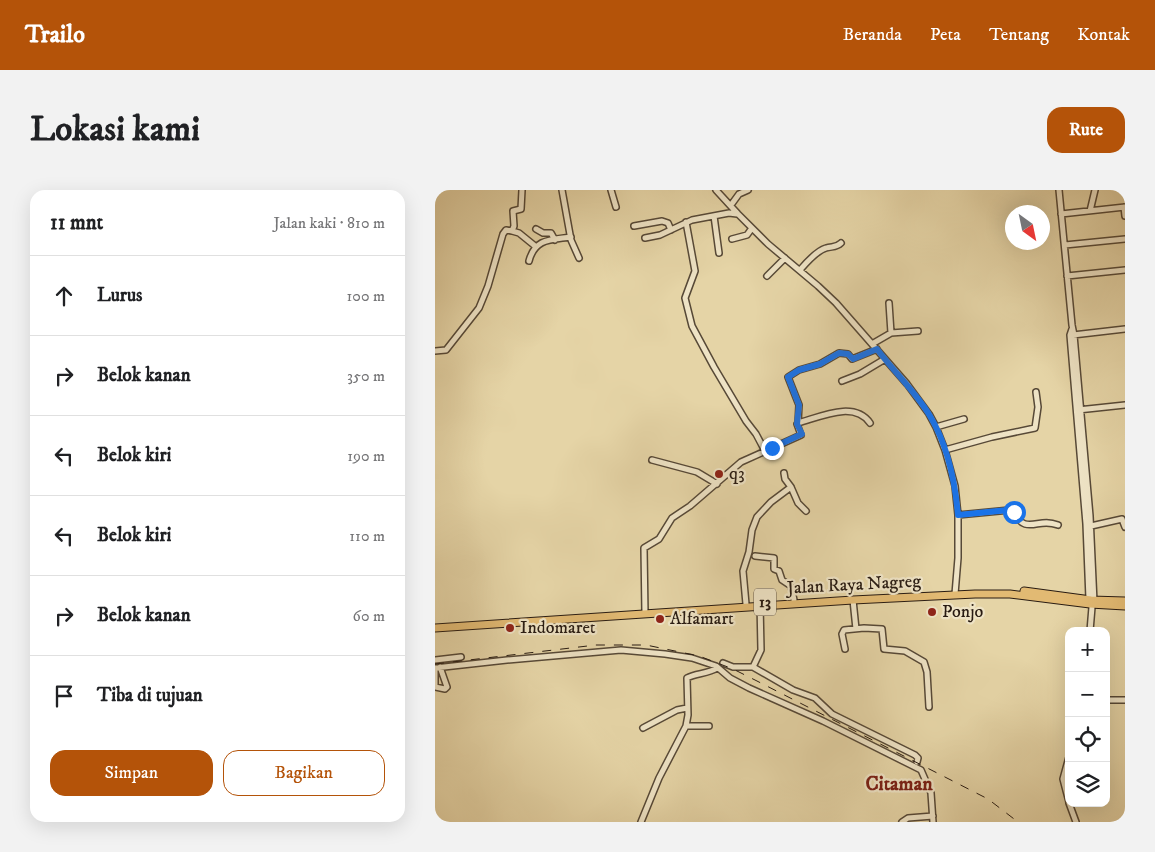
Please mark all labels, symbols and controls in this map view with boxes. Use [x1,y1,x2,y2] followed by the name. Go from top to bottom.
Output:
[25,20,85,50] text: Trailo
[843,24,902,46] text: Beranda
[930,24,961,46] text: Peta
[989,24,1049,46] text: Tentang
[1077,24,1130,46] text: Kontak
[1047,107,1125,153] button: Rute
[30,108,200,152] text: Lokasi kami
[1005,205,1050,250] north arrow
[50,210,103,236] text: 11 mnt
[273,213,385,233] text: Jalan kaki · 810 m
[50,282,78,310] icon: ahead
[97,284,142,307] text: Lurus
[347,286,385,306] text: 100 m
[50,362,78,390] icon: right
[97,364,191,387] text: Belok kanan
[347,366,385,386] text: 350 m
[761,437,784,460] route end
[50,442,78,470] icon: left
[97,444,171,467] text: Belok kiri
[347,446,385,466] text: 190 m
[729,463,745,485] place label: q3
[713,468,725,480] marker: q3
[1003,501,1026,524] route start
[50,522,78,550] icon: left
[97,524,171,547] text: Belok kiri
[349,526,385,546] text: 110 m
[785,570,922,600] street label: Jalan Raya Nagreg
[754,588,776,616] road number: 13
[942,601,984,623] place label: Ponjo
[50,602,78,630] icon: right
[97,604,191,627] text: Belok kanan
[353,606,385,626] text: 60 m
[926,606,938,618] marker: Ponjo
[670,608,734,630] place label: Alfamart
[654,613,666,625] marker: Alfamart
[520,617,596,639] place label: Indomaret
[504,622,516,634] marker: Indomaret
[1065,627,1110,807] map controls
[1065,627,1110,672] button: +
[1065,672,1110,717] button: −
[50,682,78,710] icon: arrive
[97,684,203,707] text: Tiba di tujuan
[1065,717,1110,762] button: locate
[50,750,213,796] button: Simpan
[223,750,385,796] button: Bagikan
[1065,762,1110,807] button: layers
[865,772,933,797] district label: Citaman

